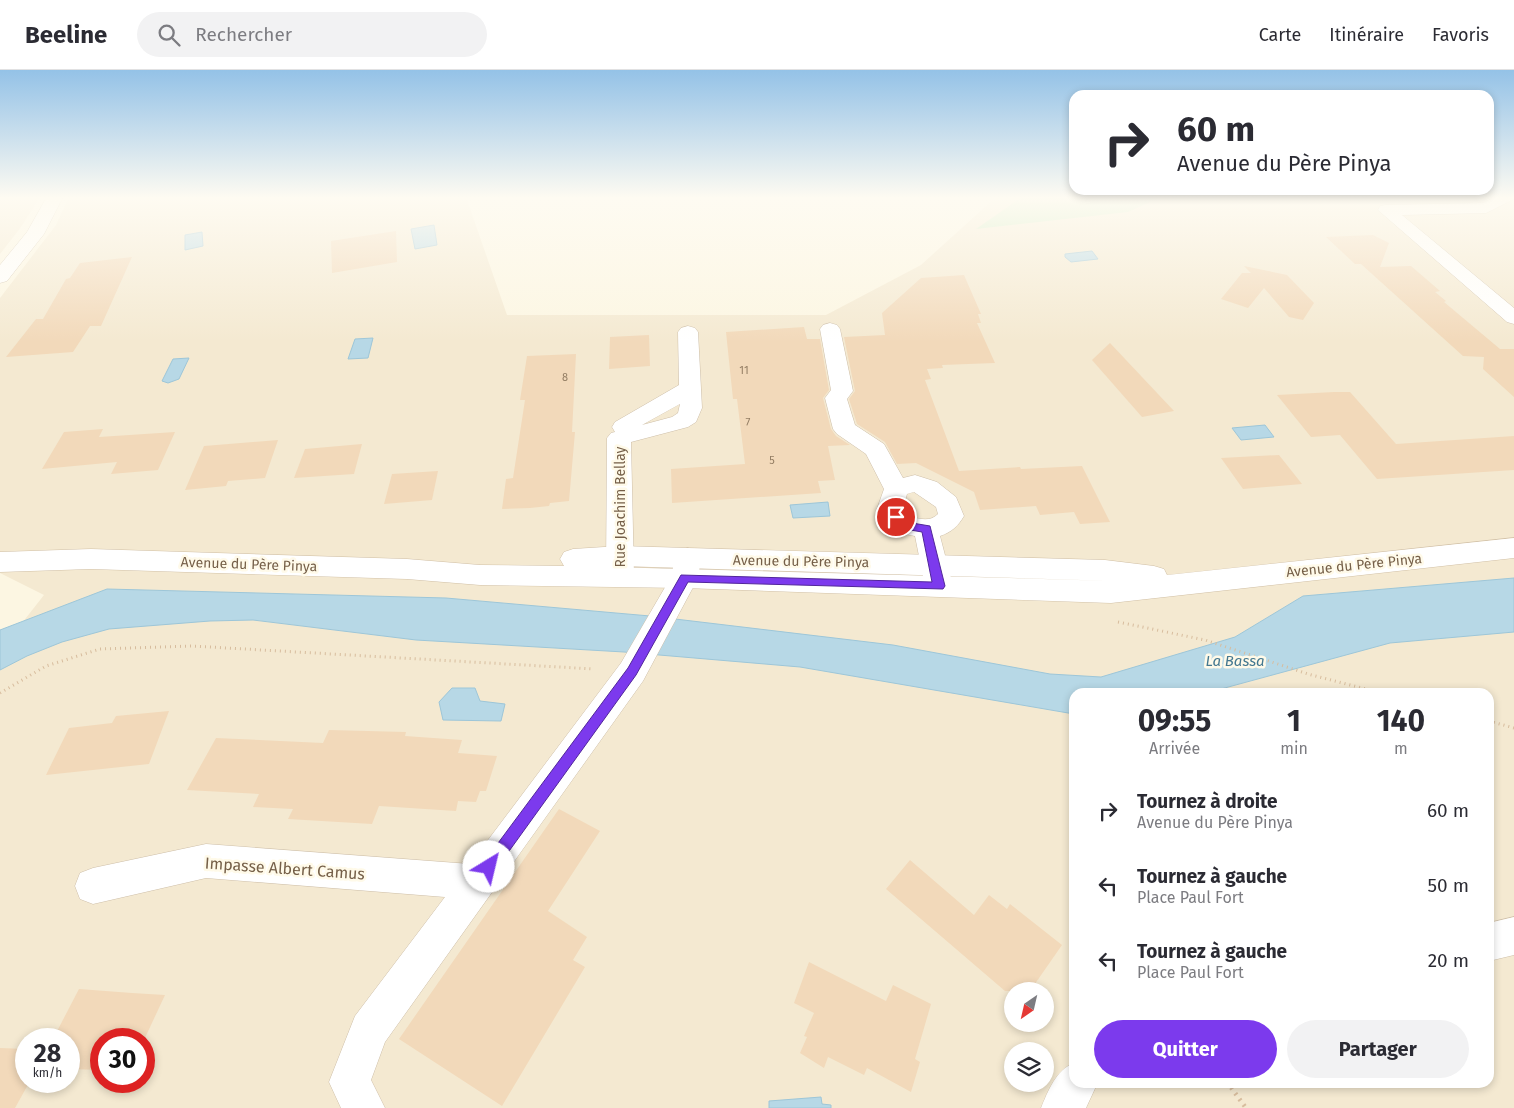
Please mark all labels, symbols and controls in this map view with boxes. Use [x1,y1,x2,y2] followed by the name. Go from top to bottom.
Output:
[137,12,487,57] search box
[25,21,107,49] text: Beeline
[155,21,183,49] icon: search
[195,23,292,46] text: Rechercher
[1259,24,1301,46] text: Carte
[1329,24,1404,46] text: Itinéraire
[1432,24,1489,46] text: Favoris
[1177,108,1255,150] text: 60 m
[1094,110,1159,175] icon: right
[1177,150,1392,177] text: Avenue du Père Pinya
[739,364,749,377] house number: 11
[562,371,568,384] house number: 8
[746,416,751,429] house number: 7
[612,446,629,568] street label: Rue Joachim Bellay
[769,454,775,467] house number: 5
[875,496,917,538] pin
[882,503,910,531] icon: arrive
[1285,550,1423,581] street label: Avenue du Père Pinya
[733,552,869,571] street label: Avenue du Père Pinya
[180,554,318,575] street label: Avenue du Père Pinya
[1205,652,1265,670] water label: La Bassa
[1138,703,1211,739] text: 09:55
[1287,703,1301,739] text: 1
[1377,703,1425,739] text: 140
[1149,739,1200,758] text: Arrivée
[1280,739,1308,758] text: min
[1394,739,1408,758] text: m
[1137,790,1278,813] text: Tournez à droite
[1094,797,1122,825] icon: right
[1427,799,1469,822] text: 60 m
[1137,813,1293,832] text: Avenue du Père Pinya
[462,840,514,892] position arrow
[204,853,366,884] street label: Impasse Albert Camus
[1137,865,1287,888] text: Tournez à gauche
[1094,872,1122,900] icon: left
[1428,874,1469,897] text: 50 m
[1137,888,1244,907] text: Place Paul Fort
[1137,940,1287,963] text: Tournez à gauche
[1094,947,1122,975] icon: left
[1428,949,1469,972] text: 20 m
[1137,963,1244,982] text: Place Paul Fort
[1004,982,1054,1032] north arrow
[1004,982,1054,1092] map controls
[1094,1020,1277,1078] button: Quitter
[1287,1020,1469,1078] button: Partager
[90,1028,155,1093] speed limit sign: 30
[34,1039,61,1069] text: 28
[1004,1042,1054,1092] button: layers
[33,1066,62,1080] text: km/h

